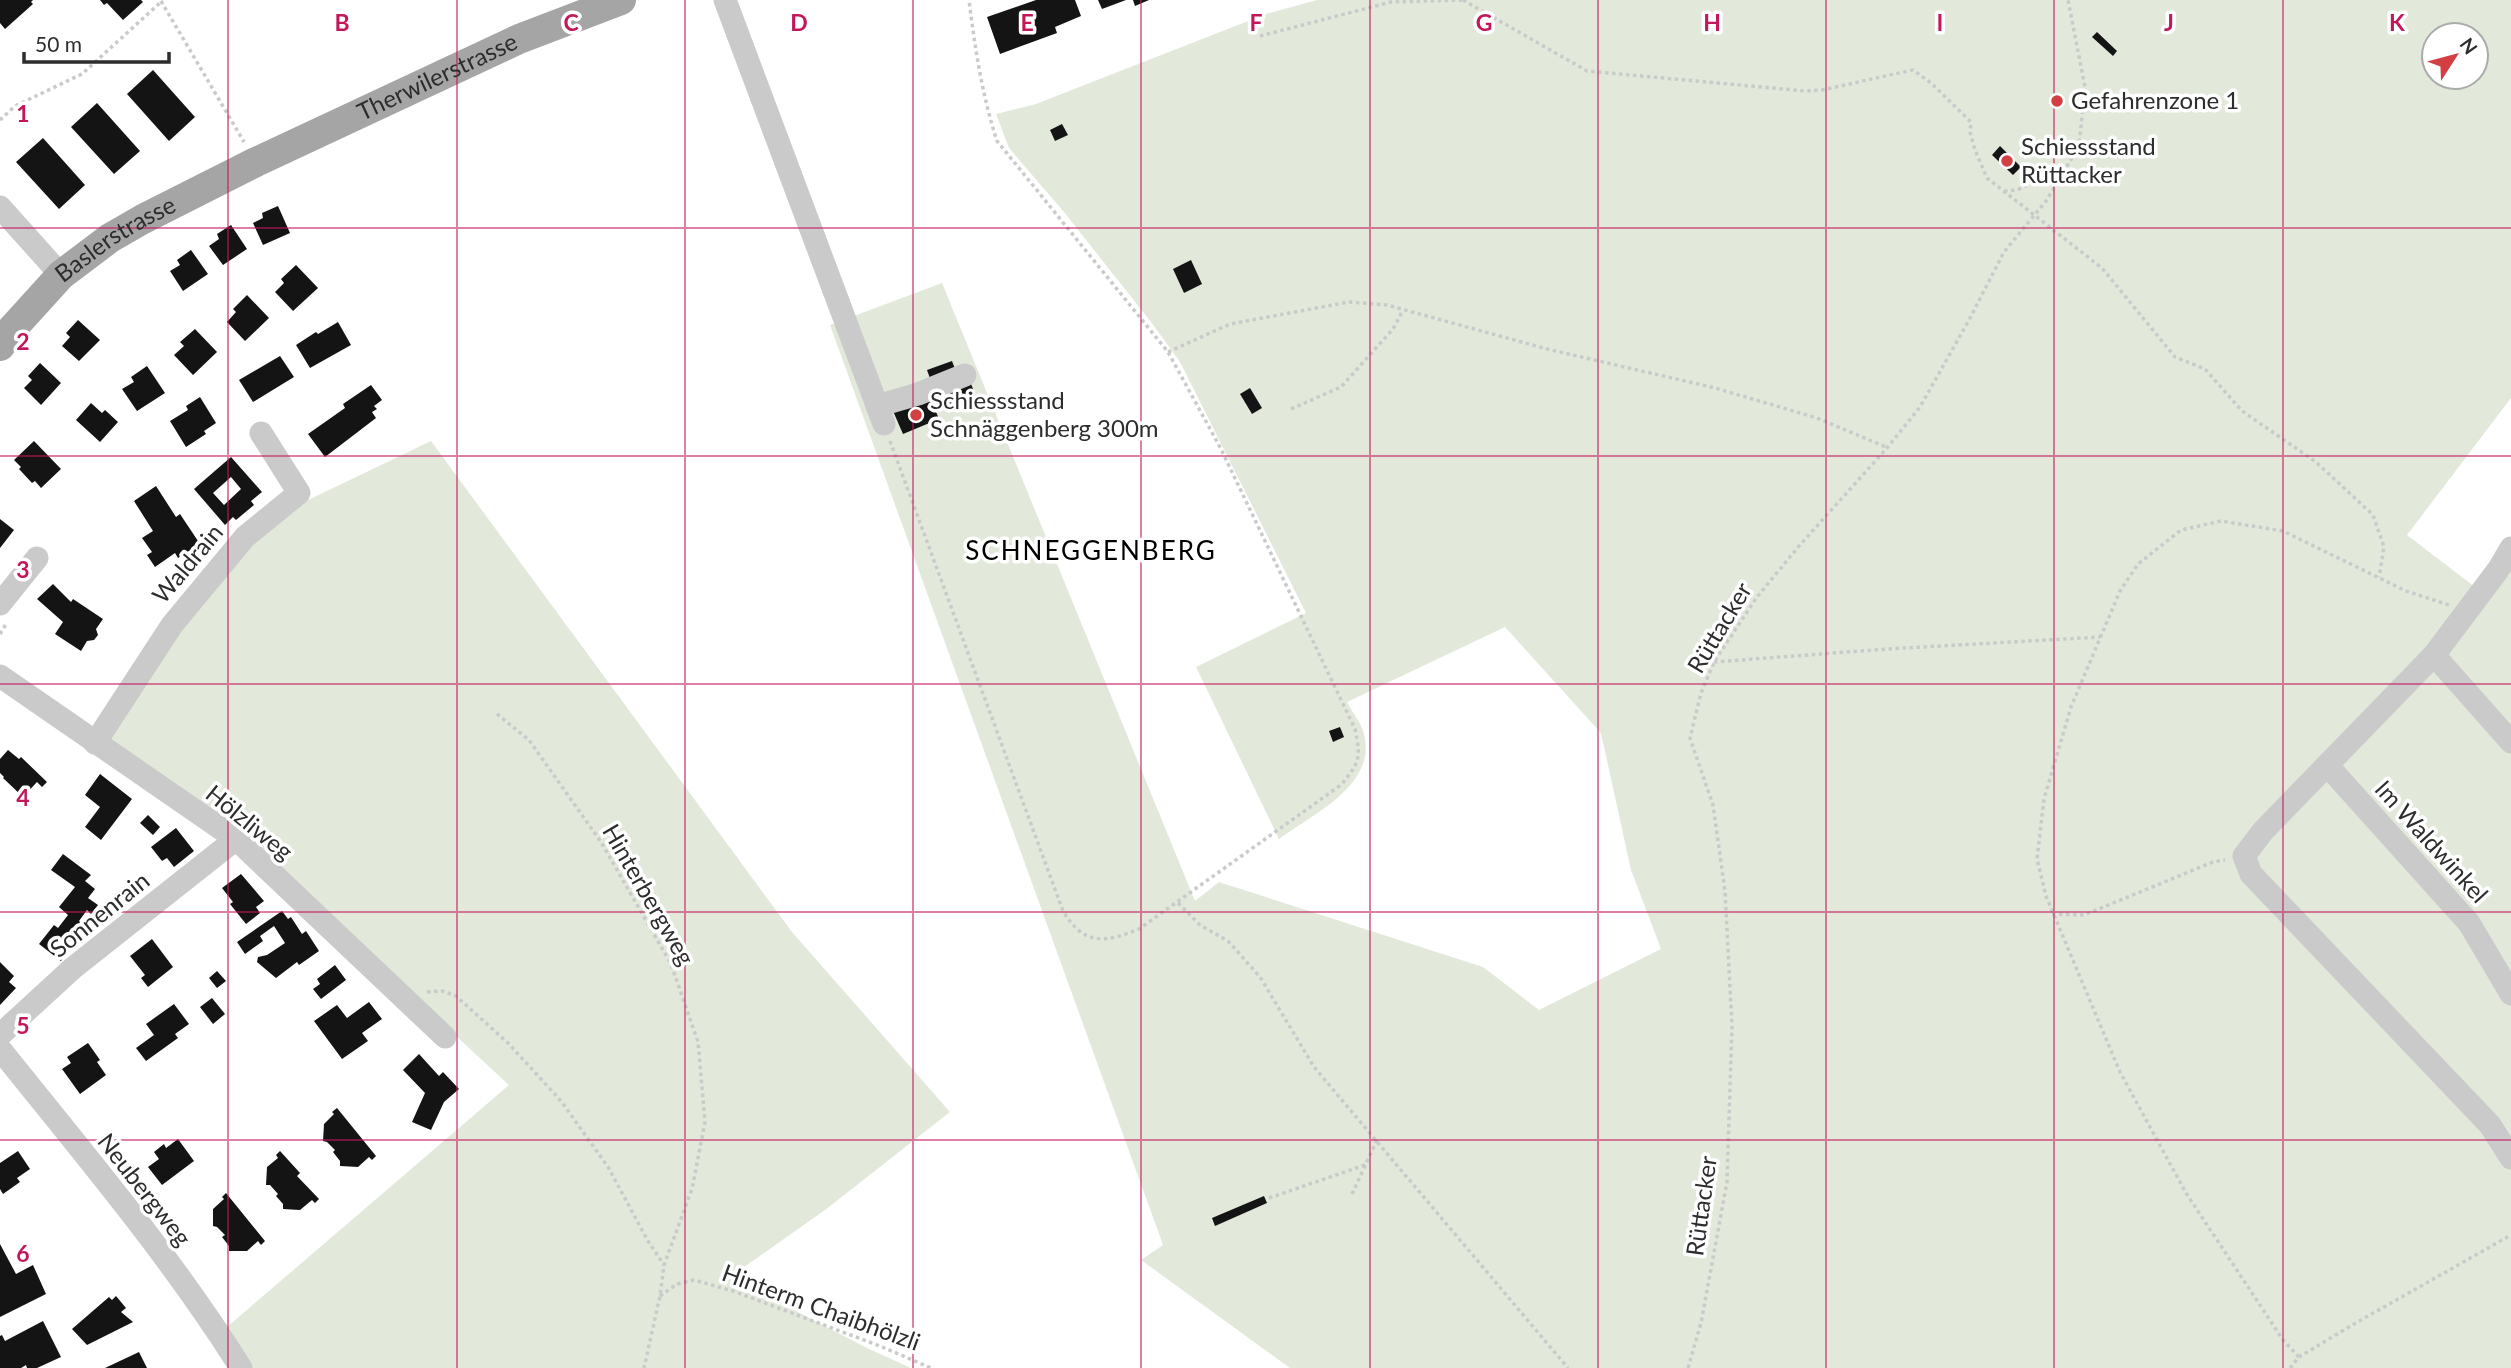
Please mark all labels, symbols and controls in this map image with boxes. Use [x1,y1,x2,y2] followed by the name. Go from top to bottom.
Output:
[334,8,350,36] text: B
[563,8,579,36] text: C
[790,8,808,36] text: D
[1020,8,1034,36] text: E
[1249,8,1263,36] text: F
[1476,8,1492,36] text: G
[1703,8,1721,36] text: H
[1937,8,1943,36] text: I
[2164,8,2174,36] text: J
[2389,8,2405,36] text: K
[24,21,170,65] scale bar
[2420,21,2490,91] north arrow
[352,26,521,126] street label: Therwilerstrasse
[35,31,82,56] text: 50 m
[2456,33,2483,58] text: N
[2071,85,2239,114] place label: Gefahrenzone 1
[2049,93,2065,109] marker: Gefahrenzone 1
[16,99,30,127] text: 1
[2021,131,2156,188] place label: Schiessstand Rüttacker
[1999,153,2015,169] marker: Schiessstand Rüttacker
[49,189,180,288] street label: Baslerstrasse
[16,327,30,355] text: 2
[930,385,1159,442] place label: Schiessstand Schnäggenberg 300m
[908,407,924,423] marker: Schiessstand Schnäggenberg 300m
[145,518,228,608] street label: Waldrain
[965,534,1217,566] district label: SCHNEGGENBERG
[16,555,30,583] text: 3
[1680,576,1757,678] street label: Rüttacker
[2370,774,2495,908] street label: Im Waldwinkel
[201,778,299,866] street label: Hölzliweg
[16,783,30,811] text: 4
[597,819,701,970] street label: Hinterbergweg
[44,865,154,963] street label: Sonnenrain
[16,1011,30,1039] text: 5
[92,1127,198,1251] street label: Neubergweg
[1679,1154,1722,1258] street label: Rüttacker
[16,1239,30,1267] text: 6
[719,1257,924,1356] street label: Hinterm Chaibhölzli

